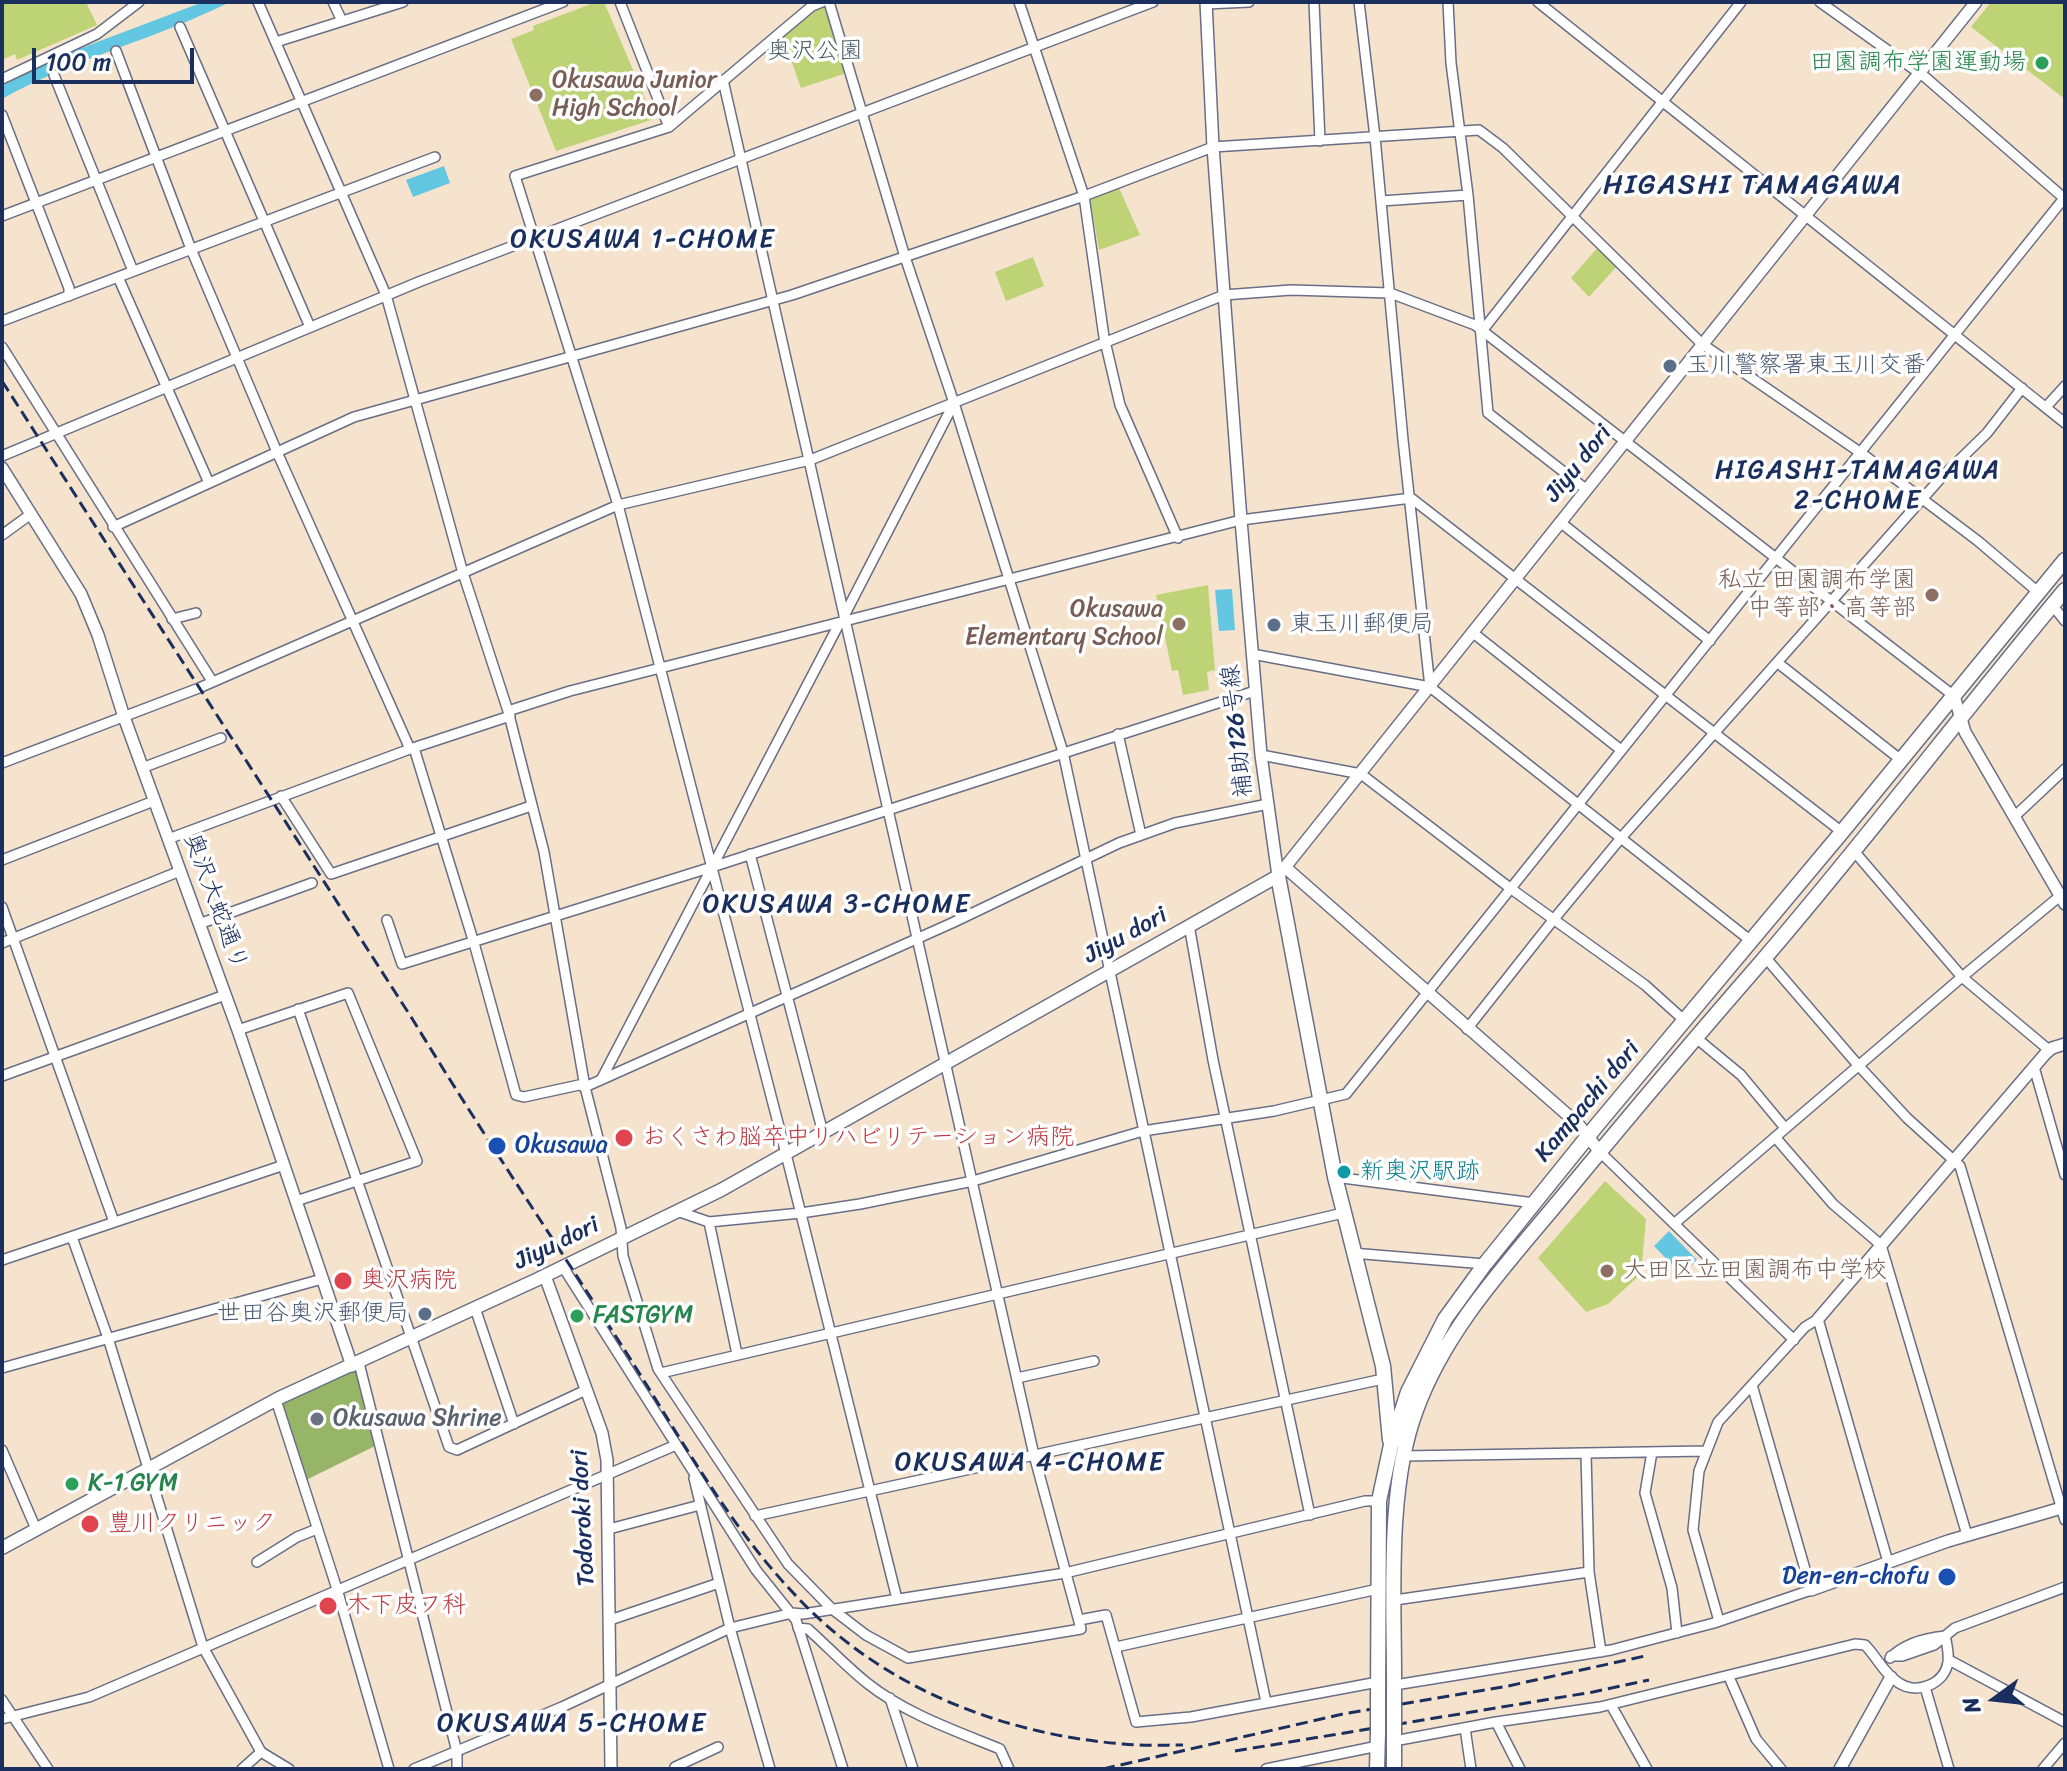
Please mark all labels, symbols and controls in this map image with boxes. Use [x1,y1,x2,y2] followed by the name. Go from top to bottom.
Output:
[36,32,198,82] scale bar
[767,38,863,66] park label: 奥沢公園
[46,41,111,83] text: 100 m
[1810,49,2026,77] place label: 田園調布学園運動場
[2033,54,2051,72] marker: 田園調布学園運動場
[552,67,717,123] place label: Okusawa Junior High School
[527,86,545,104] marker: Okusawa Junior High School
[1605,169,1901,203] district label: HIGASHI TAMAGAWA
[509,224,777,256] district label: OKUSAWA 1-CHOME
[1686,352,1926,380] place label: 玉川警察署東玉川交番
[1661,357,1679,375] marker: 玉川警察署東玉川交番
[1539,420,1619,508] street label: Jiyu dori
[1717,455,1999,516] district label: HIGASHI-TAMAGAWA 2-CHOME
[1718,567,1916,623] place label: 私立 田園調布学園 中等部・高等部
[1923,586,1941,604] marker: 私立 田園調布学園 中等部・高等部
[965,596,1163,652] place label: Okusawa Elementary School
[1290,611,1434,639] place label: 東玉川郵便局
[1170,615,1188,633] marker: Okusawa Elementary School
[1265,616,1283,634] marker: 東玉川郵便局
[1217,663,1259,799] street label: 補助126号線
[177,829,253,975] street label: 奥沢大蛇通り
[702,889,972,921] district label: OKUSAWA 3-CHOME
[1079,901,1173,971] street label: Jiyu dori
[1529,1036,1647,1168] street label: Kampachi dori
[642,1124,1074,1152] place label: おくさわ脳卒中リハビリテーション病院
[613,1127,635,1149] marker: おくさわ脳卒中リハビリテーション病院
[515,1132,608,1160] place label: Okusawa
[486,1135,508,1157] marker: Okusawa
[1360,1158,1480,1186] place label: 新奥沢駅跡
[1335,1163,1353,1181] marker: 新奥沢駅跡
[510,1211,604,1277] street label: Jiyu dori
[1623,1257,1887,1285] place label: 大田区立田園調布中学校
[1598,1262,1616,1280] marker: 大田区立田園調布中学校
[361,1267,457,1295] place label: 奥沢病院
[332,1270,354,1292] marker: 奥沢病院
[217,1300,409,1328] place label: 世田谷奥沢郵便局
[593,1302,693,1330] place label: FASTGYM
[416,1305,434,1323] marker: 世田谷奥沢郵便局
[568,1307,586,1325] marker: FASTGYM
[333,1405,502,1433] place label: Okusawa Shrine
[308,1410,326,1428] marker: Okusawa Shrine
[894,1447,1166,1479] district label: OKUSAWA 4-CHOME
[566,1449,602,1587] street label: Todoroki dori
[88,1470,178,1498] place label: K-1 GYM
[63,1475,81,1493] marker: K-1 GYM
[108,1510,276,1538] place label: 豊川クリニック
[79,1513,101,1535] marker: 豊川クリニック
[1782,1563,1929,1591] place label: Den-en-chofu
[1936,1566,1958,1588] marker: Den-en-chofu
[346,1592,466,1620] place label: 木下皮フ科
[317,1595,339,1617] marker: 木下皮フ科
[1955,1659,2035,1739] north arrow
[1951,1693,1992,1718] text: N
[436,1708,708,1740] district label: OKUSAWA 5-CHOME

